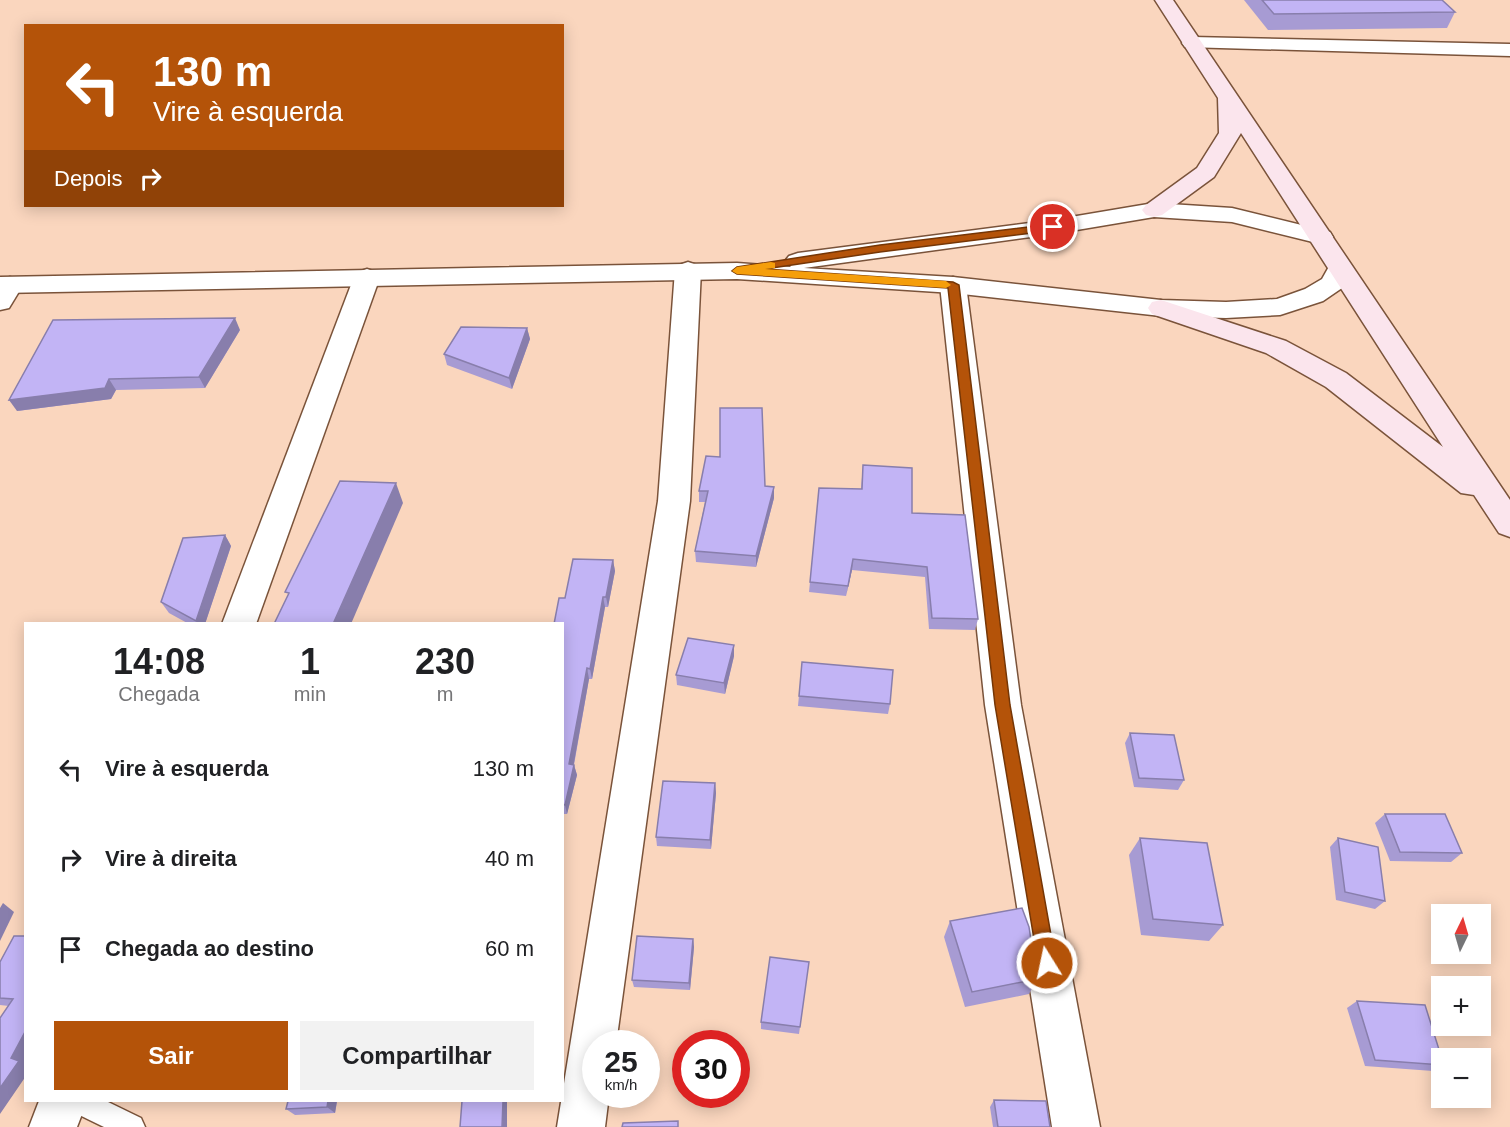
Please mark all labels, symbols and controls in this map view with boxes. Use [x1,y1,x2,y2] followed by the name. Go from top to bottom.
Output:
[54,48,132,126] icon: left
[153,48,272,95] text: 130 m
[153,97,343,127] text: Vire à esquerda
[134,162,167,195] icon: right
[54,166,122,191] text: Depois
[1027,201,1078,252] pin
[1036,210,1069,243] icon: arrive
[113,641,205,682] text: 14:08
[300,641,320,682] text: 1
[415,641,475,682] text: 230
[118,683,200,705] text: Chegada
[294,683,326,705] text: min
[437,683,453,705] text: m
[54,753,87,786] icon: left
[105,756,268,781] text: Vire à esquerda
[473,756,534,781] text: 130 m
[54,843,87,876] icon: right
[105,846,237,871] text: Vire à direita
[485,846,534,871] text: 40 m
[1431,904,1491,964] north arrow
[1431,904,1491,1108] map controls
[1015,931,1079,995] position arrow
[54,933,87,966] icon: arrive
[105,936,314,961] text: Chegada ao destino
[485,936,534,961] text: 60 m
[1431,976,1491,1036] button: +
[54,1021,288,1090] button: Sair
[300,1021,534,1090] button: Compartilhar
[672,1030,750,1108] speed limit sign: 30
[604,1045,638,1078] text: 25
[1431,1048,1491,1108] button: −
[605,1076,637,1093] text: km/h

